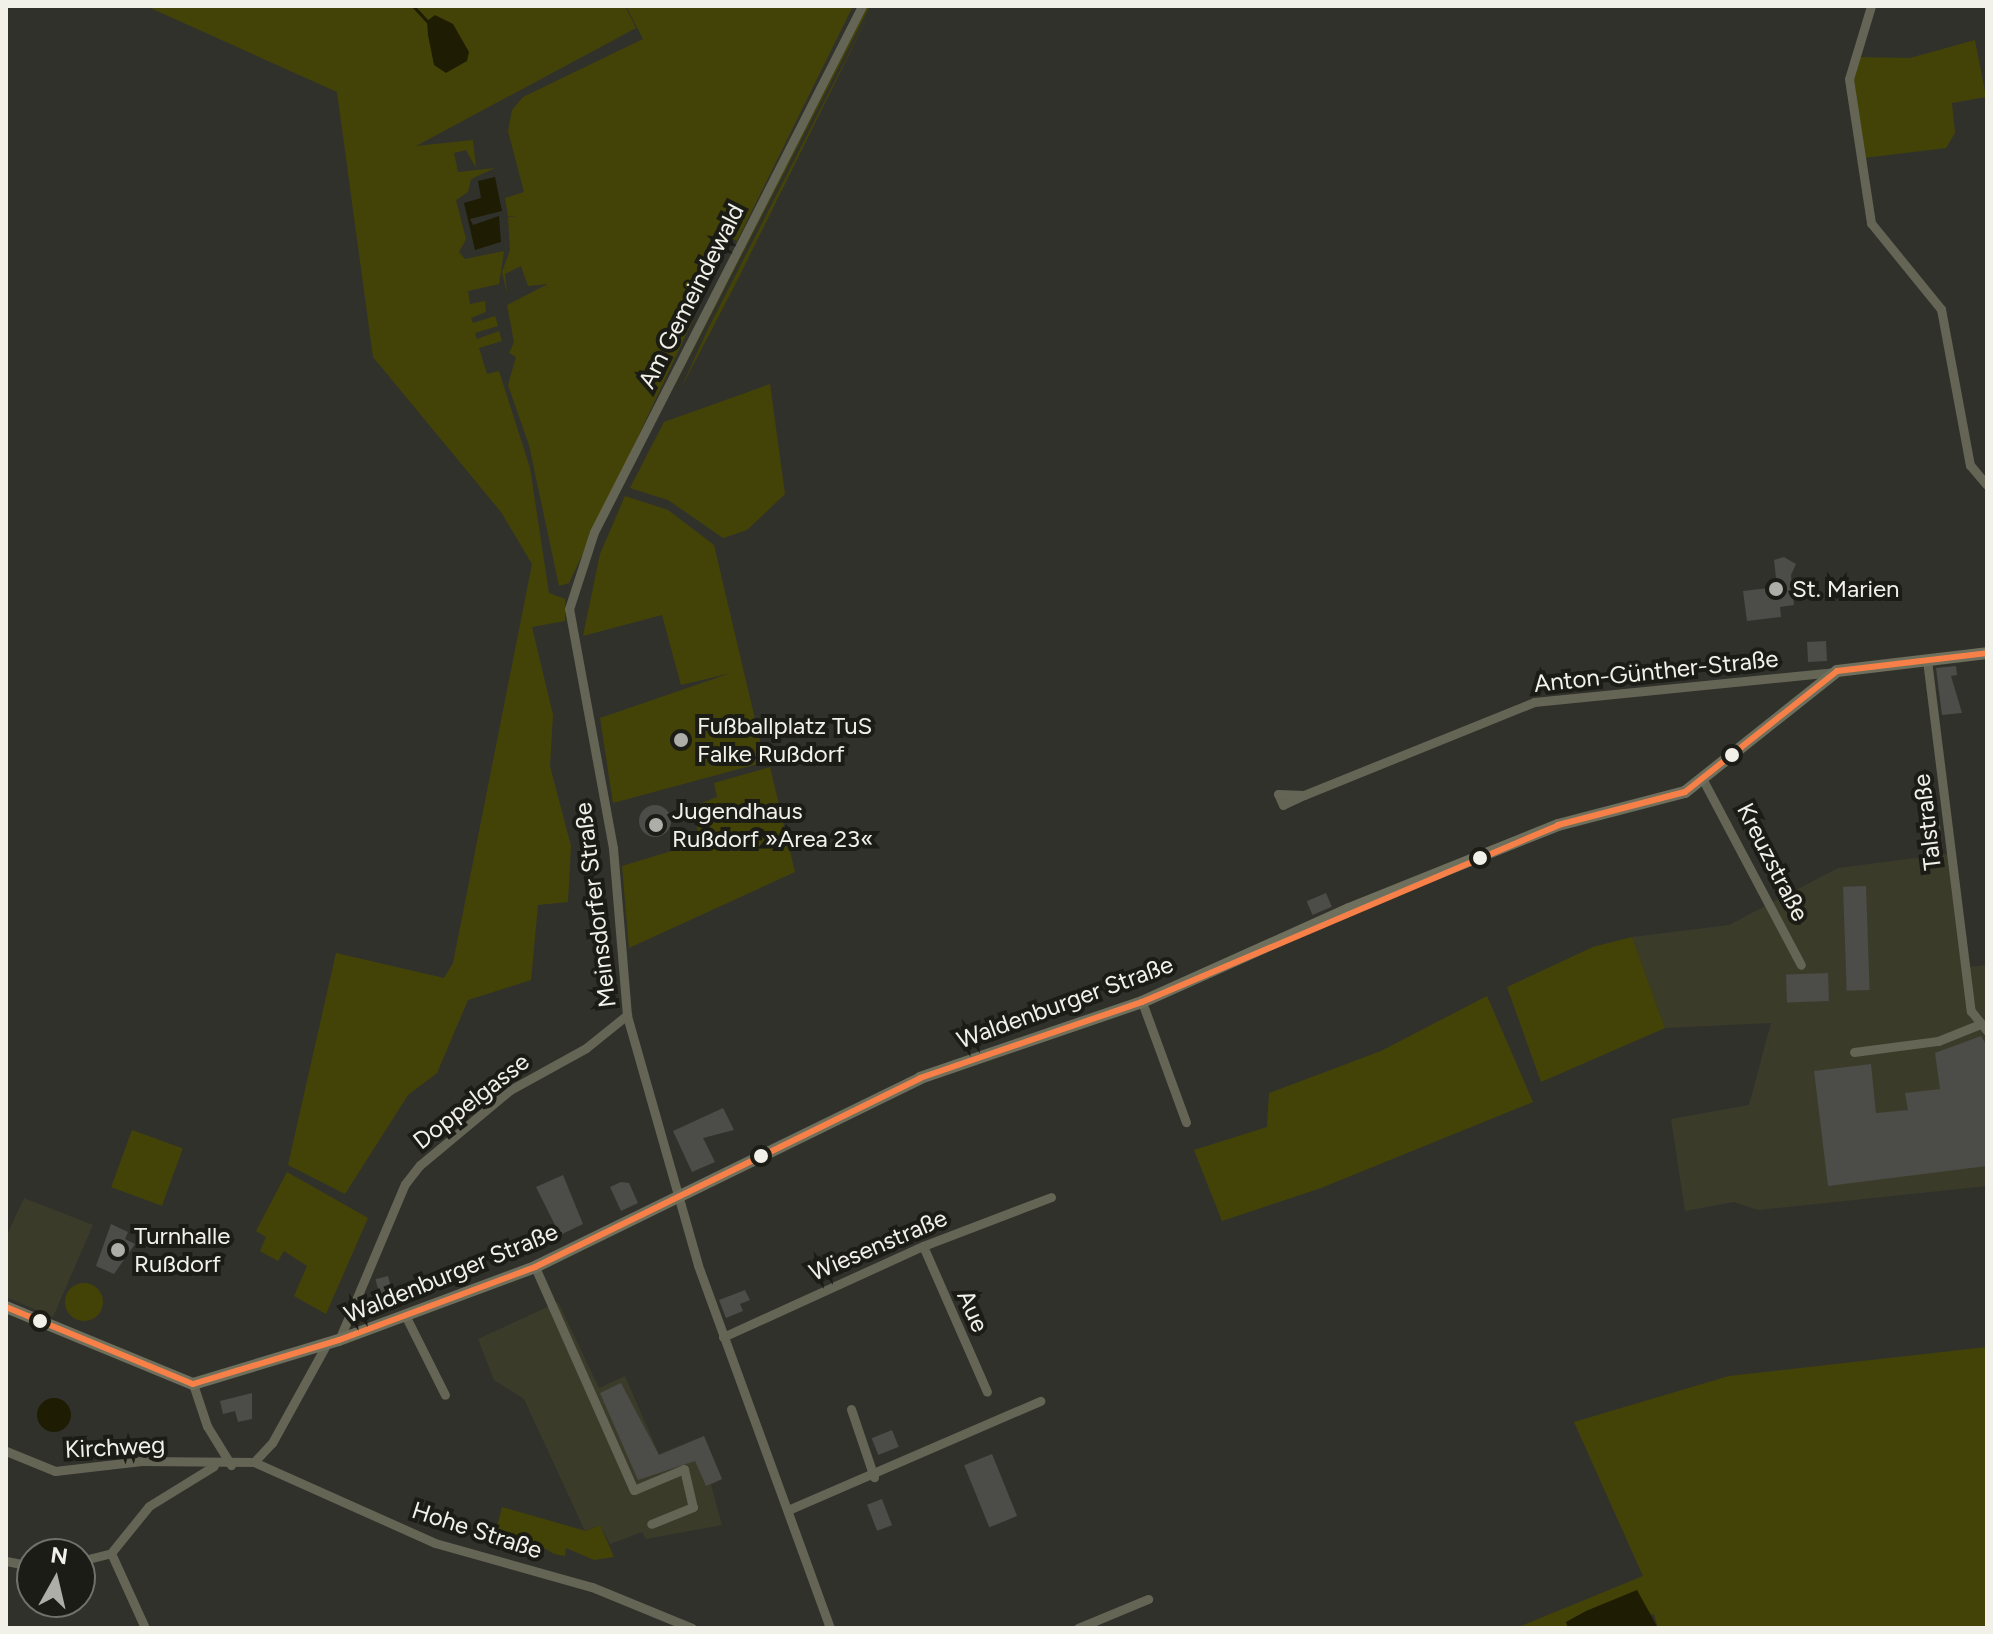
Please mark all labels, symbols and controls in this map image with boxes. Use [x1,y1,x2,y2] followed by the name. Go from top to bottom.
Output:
[632,199,750,393] street label: Am Gemeindewald
[1792,575,1899,603] place label: St. Marien
[1767,580,1785,598] marker: St. Marien
[1532,644,1780,698] street label: Anton-Günther-Straße
[697,712,872,768] place label: Fußballplatz TuS Falke Rußdorf
[672,731,690,749] marker: Fußballplatz TuS Falke Rußdorf
[1724,747,1740,763] unlabelled marker
[1907,772,1947,872] street label: Talstraße
[672,797,873,853] place label: Jugendhaus Rußdorf »Area 23«
[1731,798,1815,926] street label: Kreuzstraße
[568,801,622,1009] street label: Meinsdorfer Straße
[647,816,665,834] marker: Jugendhaus Rußdorf »Area 23«
[1472,850,1488,866] unlabelled marker
[953,950,1177,1054] street label: Waldenburger Straße
[407,1047,535,1155] street label: Doppelgasse
[753,1148,769,1164] unlabelled marker
[805,1203,951,1287] street label: Wiesenstraße
[340,1217,562,1329] street label: Waldenburger Straße
[134,1222,230,1278] place label: Turnhalle Rußdorf
[109,1241,127,1259] marker: Turnhalle Rußdorf
[951,1286,995,1336] street label: Aue
[32,1313,48,1329] unlabelled marker
[64,1430,166,1464] street label: Kirchweg
[408,1495,546,1565] street label: Hohe Straße
[16,1538,96,1618] north arrow
[49,1541,69,1570] text: N

